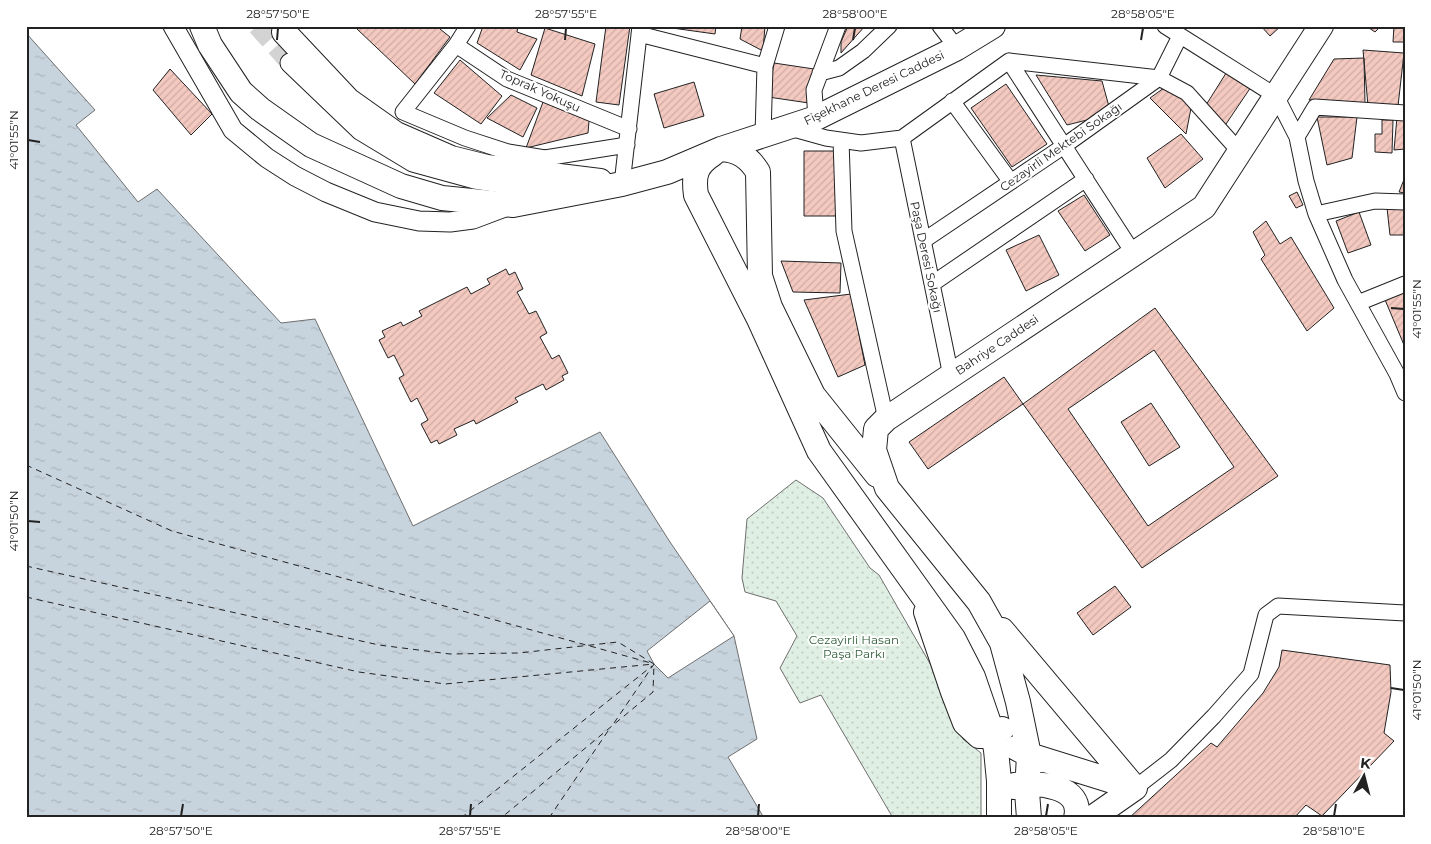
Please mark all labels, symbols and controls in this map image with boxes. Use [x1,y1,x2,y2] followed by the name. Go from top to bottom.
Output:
[246,6,310,21] text: 28°57'50"E
[535,6,597,21] text: 28°57'55"E
[822,6,888,21] text: 28°58'00"E
[1111,6,1175,21] text: 28°58'05"E
[801,47,946,128] street label: Fişekhane Deresi Caddesi
[497,66,583,115] street label: Toprak Yokuşu
[997,99,1124,194] street label: Cezayirli Mektebi Sokağı
[6,110,21,170] text: 41°01'55"N
[907,200,946,314] street label: Paşa Deresi Sokağı
[1409,279,1424,339] text: 41°01'55"N
[952,311,1041,378] street label: Bahriye Caddesi
[6,491,21,551] text: 41°01'50"N
[809,632,899,661] park label: Cezayirli Hasan Paşa Parkı
[1409,660,1424,720] text: 41°01'50"N
[1338,752,1388,802] north arrow
[1359,754,1372,773] text: K
[149,823,213,838] text: 28°57'50"E
[439,823,501,838] text: 28°57'55"E
[725,823,791,838] text: 28°58'00"E
[1014,823,1078,838] text: 28°58'05"E
[1303,823,1365,838] text: 28°58'10"E

